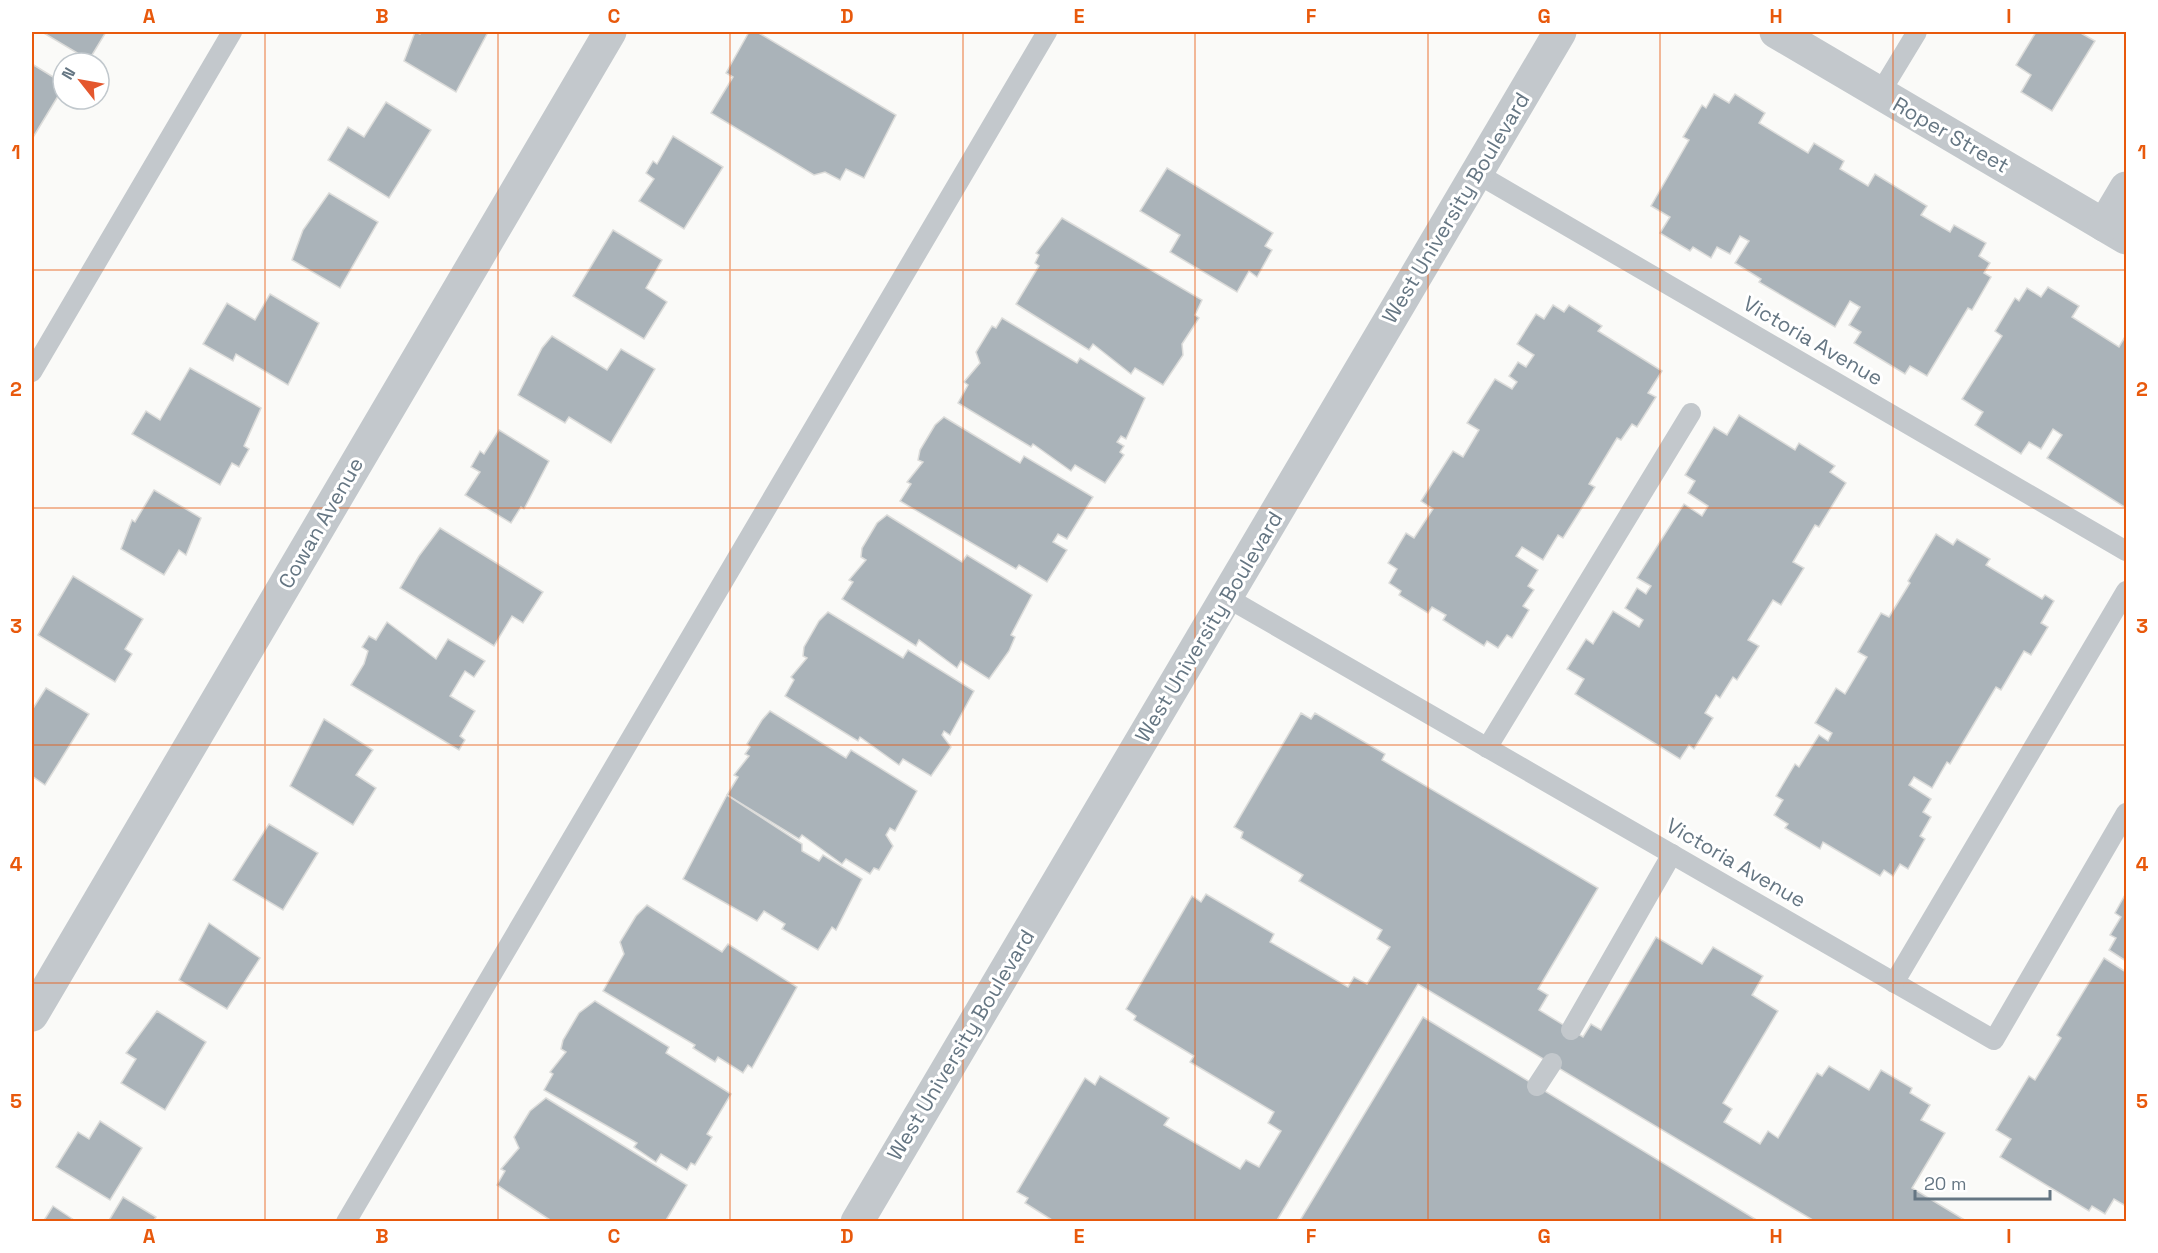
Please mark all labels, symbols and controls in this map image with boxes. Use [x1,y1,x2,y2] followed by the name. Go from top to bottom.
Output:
[143,3,156,29] text: A
[375,3,389,29] text: B
[608,3,621,29] text: C
[840,3,854,29] text: D
[1073,3,1085,29] text: E
[1306,3,1317,29] text: F
[1537,3,1551,29] text: G
[1769,3,1783,29] text: H
[2006,3,2012,29] text: I
[51,51,111,111] north arrow
[57,64,80,84] text: N
[1376,87,1535,328] street label: West University Boulevard
[1888,90,2014,179] street label: Roper Street
[11,139,21,165] text: 1
[2137,139,2147,165] text: 1
[1739,290,1888,392] street label: Victoria Avenue
[10,376,22,402] text: 2
[2136,376,2148,402] text: 2
[272,452,369,593] street label: Cowan Avenue
[1129,506,1288,747] street label: West University Boulevard
[10,613,22,639] text: 3
[2136,613,2148,639] text: 3
[1662,812,1811,914] street label: Victoria Avenue
[10,851,23,877] text: 4
[2136,851,2149,877] text: 4
[881,924,1040,1165] street label: West University Boulevard
[10,1088,22,1114] text: 5
[2136,1088,2148,1114] text: 5
[1915,1163,2050,1201] scale bar
[1924,1172,1967,1195] text: 20 m
[143,1223,156,1249] text: A
[375,1223,389,1249] text: B
[608,1223,621,1249] text: C
[840,1223,854,1249] text: D
[1073,1223,1085,1249] text: E
[1306,1223,1317,1249] text: F
[1537,1223,1551,1249] text: G
[1769,1223,1783,1249] text: H
[2006,1223,2012,1249] text: I

